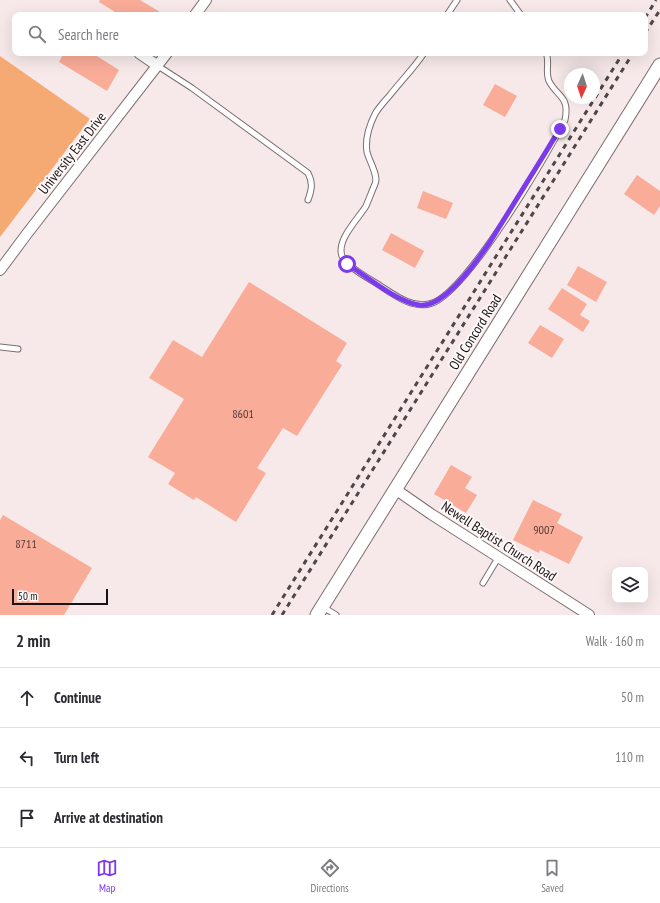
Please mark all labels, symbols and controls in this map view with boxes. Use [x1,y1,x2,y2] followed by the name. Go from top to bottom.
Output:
[12,12,648,56] search box
[26,23,48,45] icon: search
[58,25,119,44] text: Search here
[564,68,600,104] north arrow
[34,108,110,198] street label: University East Drive
[551,120,569,138] route end
[338,255,356,273] route start
[445,291,505,373] street label: Old Concord Road
[232,406,254,421] house number: 8601
[438,497,560,585] street label: Newell Baptist Church Road
[533,522,555,537] house number: 9007
[15,536,37,551] house number: 8711
[612,567,648,603] map controls
[612,567,648,603] button: layers
[12,587,108,606] scale bar
[18,589,37,603] text: 50 m
[16,630,50,652] text: 2 min
[586,633,644,650] text: Walk · 160 m
[16,687,38,709] icon: ahead
[54,688,101,707] text: Continue
[621,689,644,706] text: 50 m
[16,747,38,769] icon: left
[54,748,99,767] text: Turn left
[615,749,644,766] text: 110 m
[16,807,38,829] icon: arrive
[54,808,163,827] text: Arrive at destination
[96,857,118,895] tab: Map
[311,857,349,895] tab: Directions
[541,857,564,895] tab: Saved

